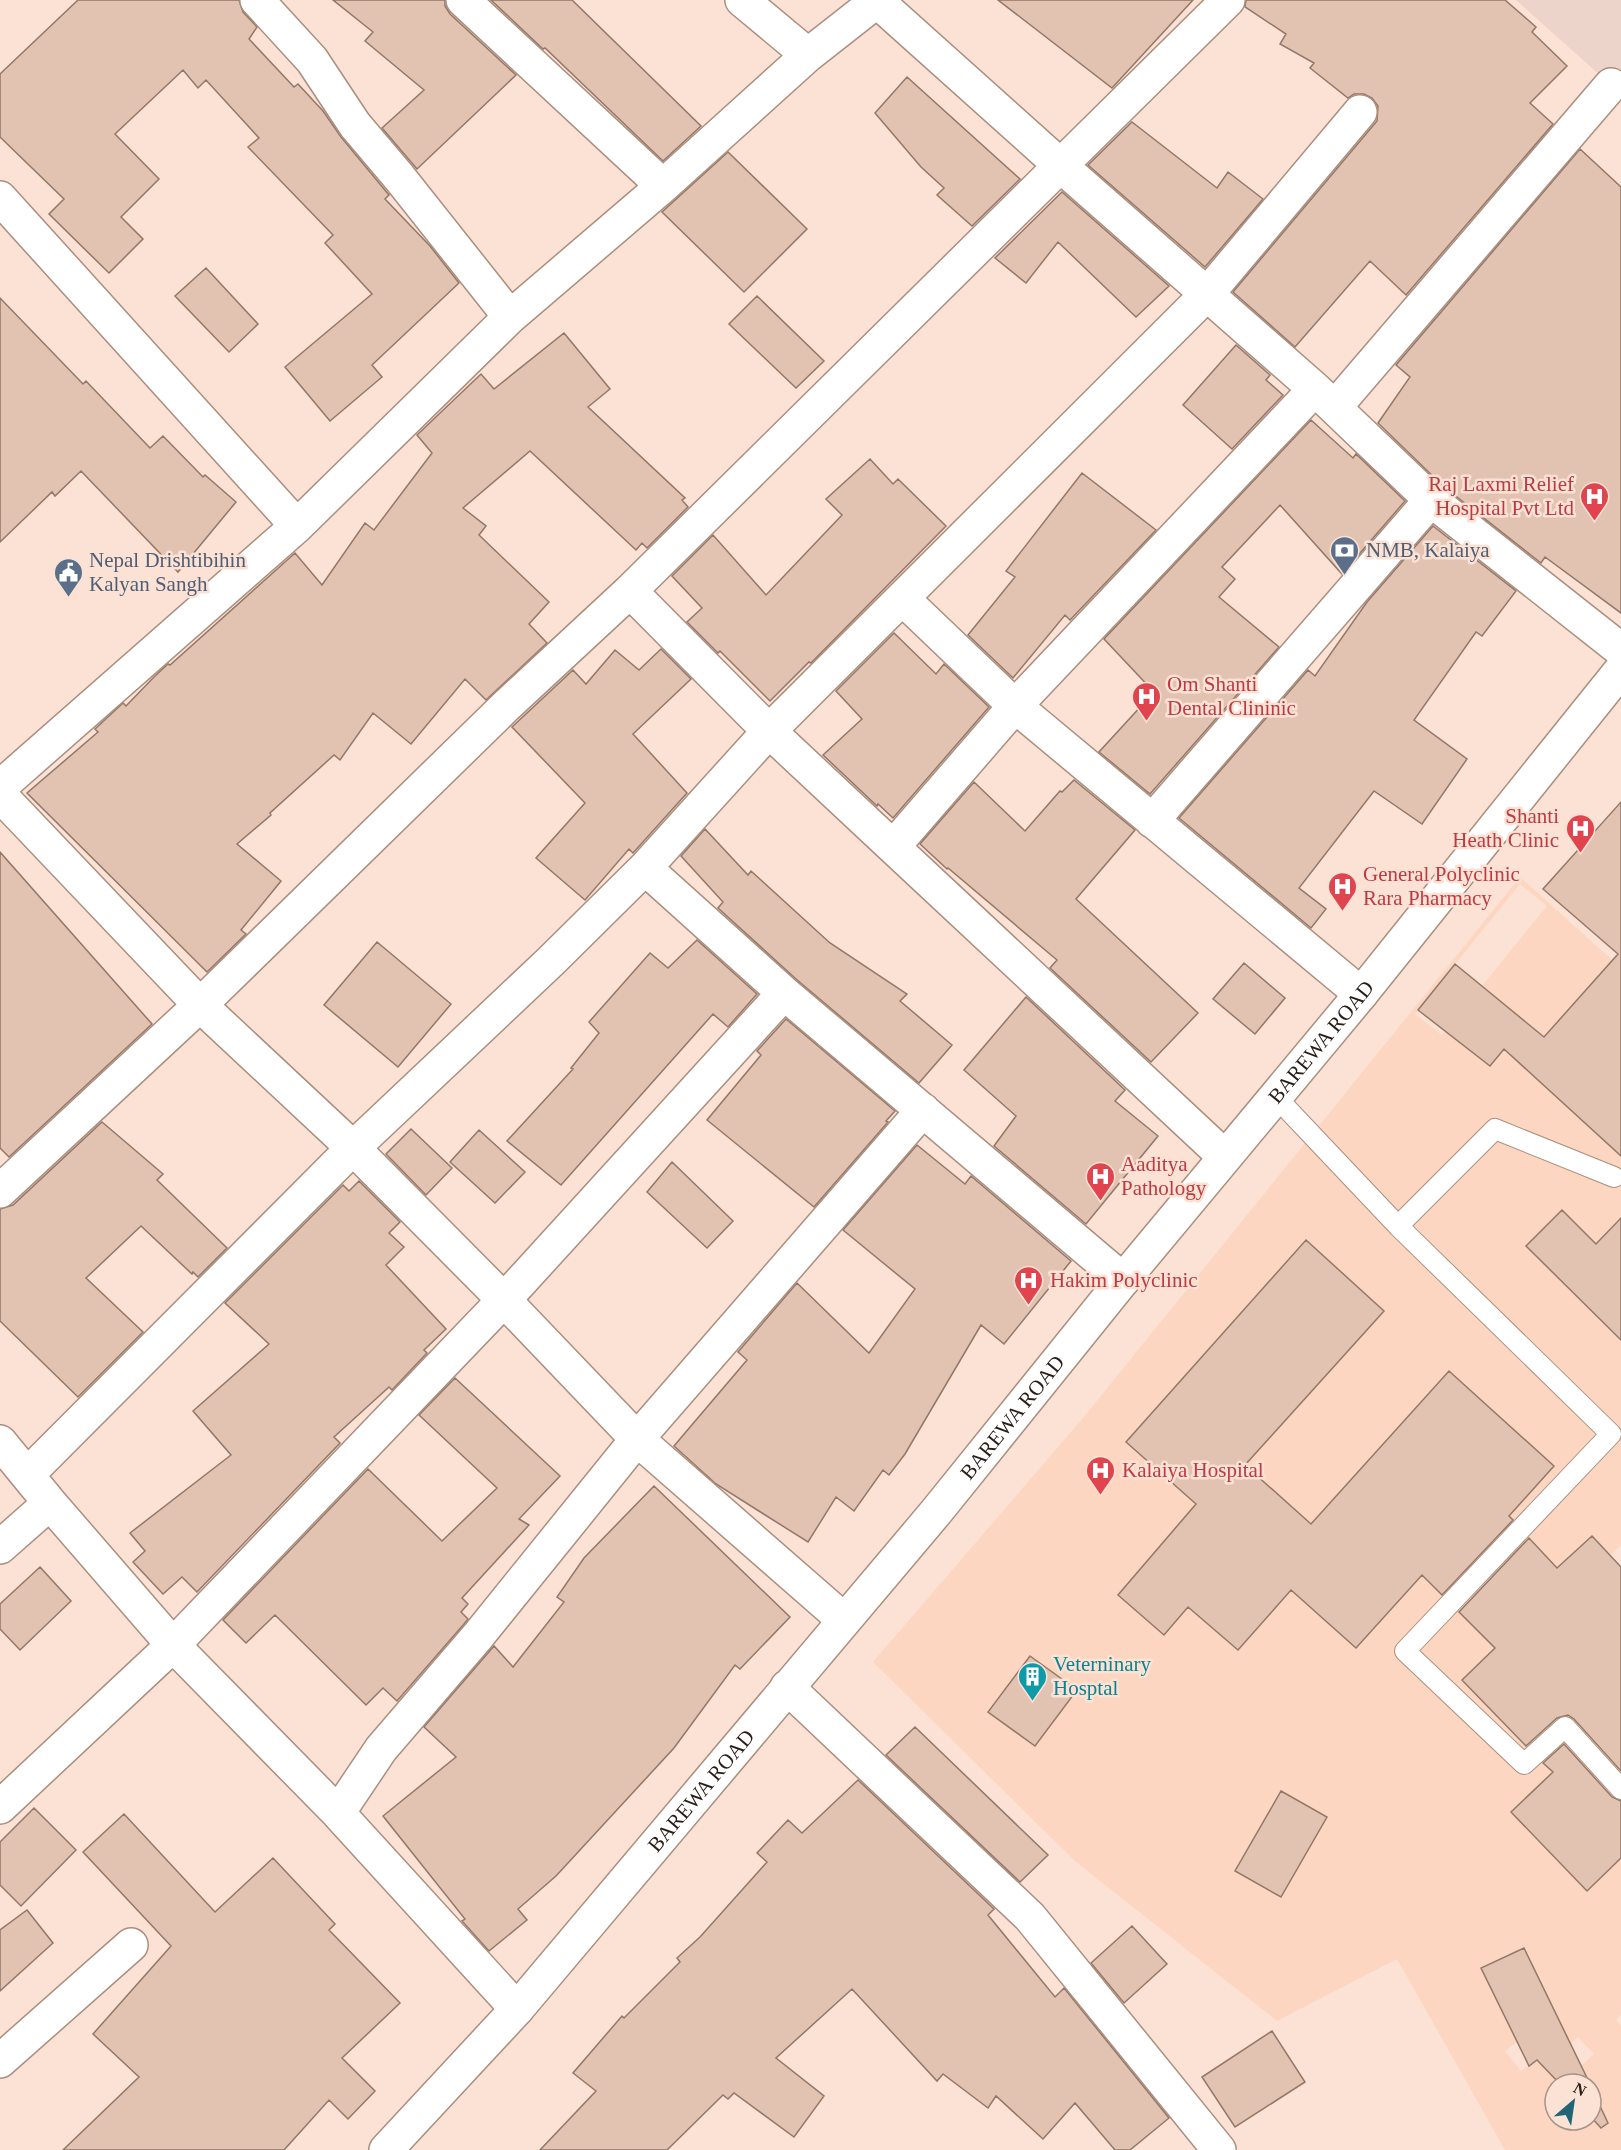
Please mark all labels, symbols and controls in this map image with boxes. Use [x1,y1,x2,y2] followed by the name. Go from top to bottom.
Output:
[1428,472,1574,520] place label: Raj Laxmi Relief Hospital Pvt Ltd
[1579,480,1611,522] hospital icon: Raj Laxmi Relief Hospital Pvt Ltd
[1329,534,1361,576] bank icon: NMB, Kalaiya
[1366,538,1490,562] place label: NMB, Kalaiya
[89,548,246,596] place label: Nepal Drishtibihin Kalyan Sangh
[52,556,84,598] public building icon: Nepal Drishtibihin Kalyan Sangh
[1167,672,1296,720] place label: Om Shanti Dental Clininic
[1130,680,1162,722] hospital icon: Om Shanti Dental Clininic
[1452,804,1559,852] place label: Shanti Heath Clinic
[1564,812,1596,854] hospital icon: Shanti Heath Clinic
[1363,862,1520,910] place label: General Polyclinic Rara Pharmacy
[1326,870,1358,912] hospital icon: General Polyclinic Rara Pharmacy
[1263,976,1379,1108] street label: BAREWA ROAD
[1121,1152,1207,1200] place label: Aaditya Pathology
[1084,1160,1116,1202] hospital icon: Aaditya Pathology
[1013,1264,1045,1306] hospital icon: Hakim Polyclinic
[1050,1268,1198,1292] place label: Hakim Polyclinic
[955,1351,1069,1484] street label: BAREWA ROAD
[1085,1454,1117,1496] hospital icon: Kalaiya Hospital
[1122,1458,1264,1482] place label: Kalaiya Hospital
[1053,1652,1151,1700] place label: Veterninary Hosptal
[1016,1660,1048,1702] building icon: Veterninary Hosptal
[643,1725,759,1857] street label: BAREWA ROAD
[1543,2072,1603,2132] north arrow
[1571,2079,1590,2100] text: N

